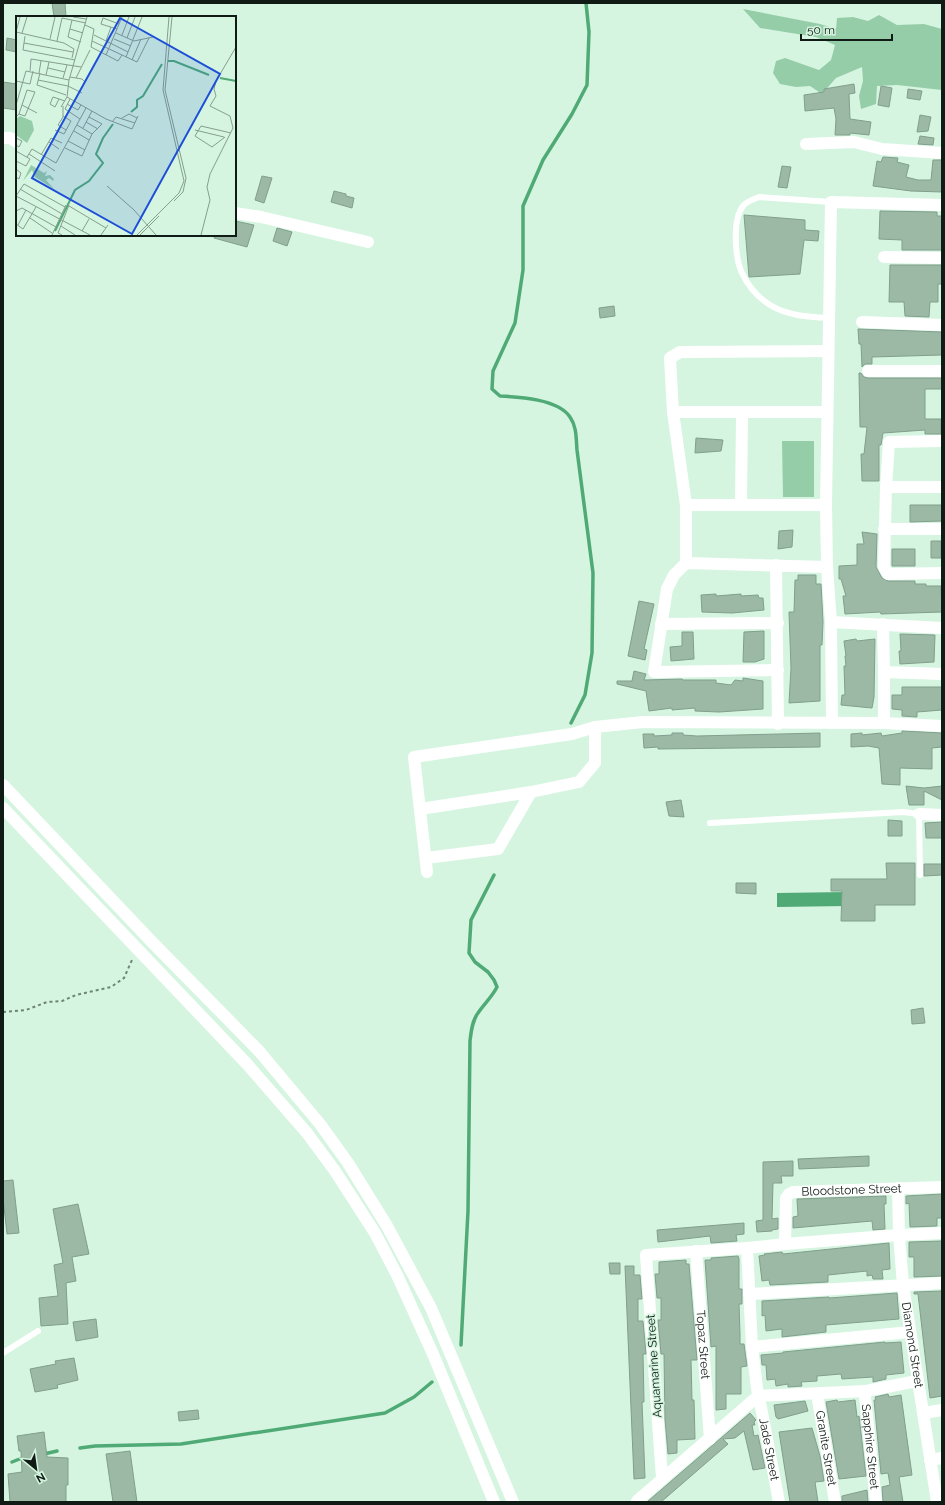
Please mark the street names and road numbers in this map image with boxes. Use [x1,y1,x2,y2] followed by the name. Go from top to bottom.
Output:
[801,1181,902,1199] street label: Bloodstone Street
[899,1301,926,1389] street label: Diamond Street
[693,1310,713,1380] street label: Topaz Street
[643,1314,665,1418] street label: Aquamarine Street
[859,1403,882,1490] street label: Sapphire Street
[813,1409,839,1487] street label: Granite Street
[756,1417,782,1482] street label: Jade Street

